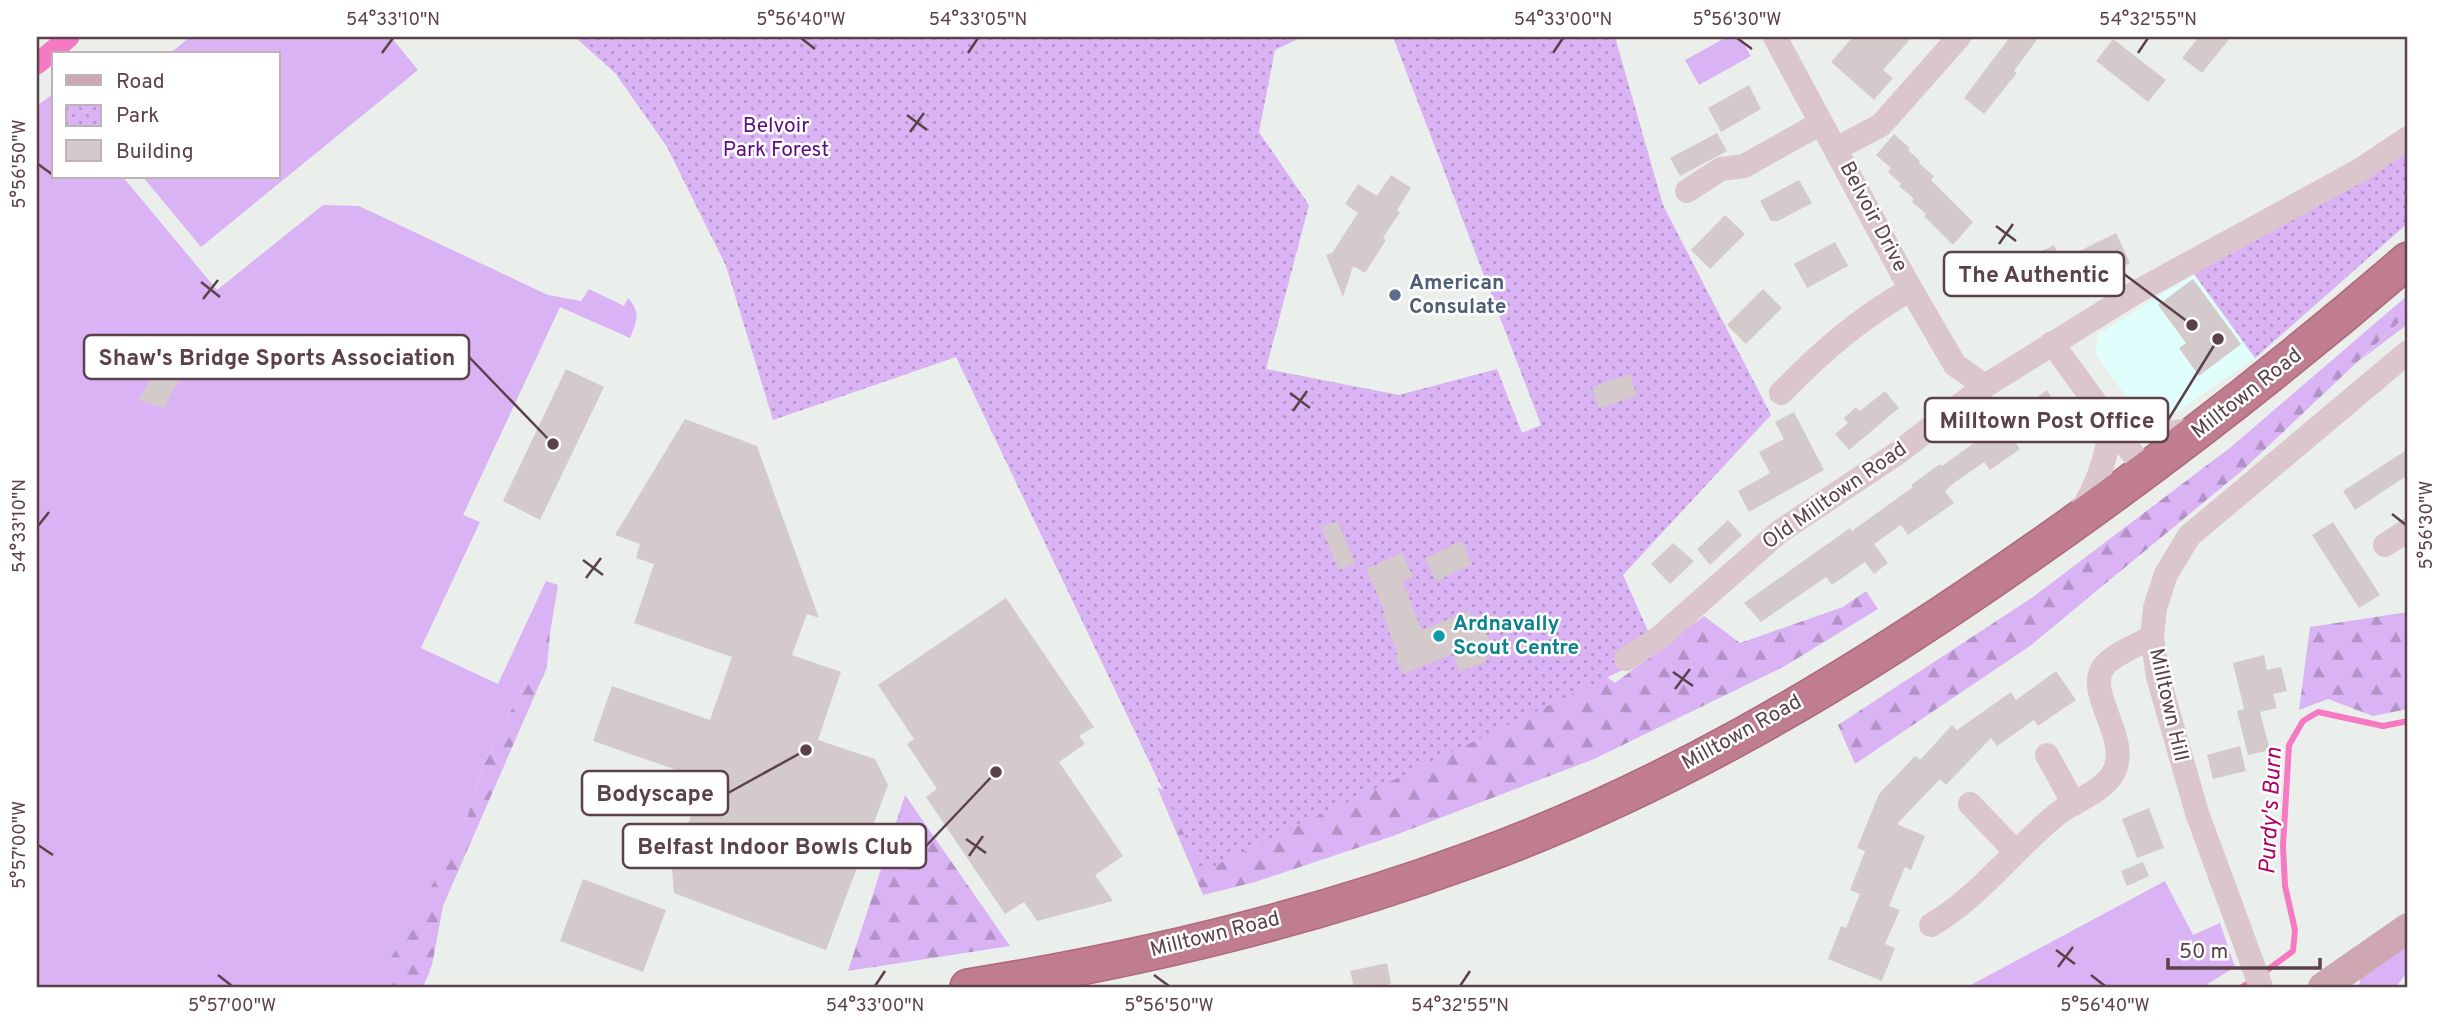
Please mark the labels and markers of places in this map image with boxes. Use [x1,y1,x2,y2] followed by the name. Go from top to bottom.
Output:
[1944,252,2124,296] callout: The Authentic
[1409,270,1506,321] place label: American Consulate
[1387,287,1403,303] marker: American Consulate
[84,335,469,379] callout: Shaw's Bridge Sports Association
[1925,398,2168,442] callout: Milltown Post Office
[1453,611,1579,662] place label: Ardnavally Scout Centre
[1431,628,1447,644] marker: Ardnavally Scout Centre
[582,771,728,815] callout: Bodyscape
[623,824,926,868] callout: Belfast Indoor Bowls Club

